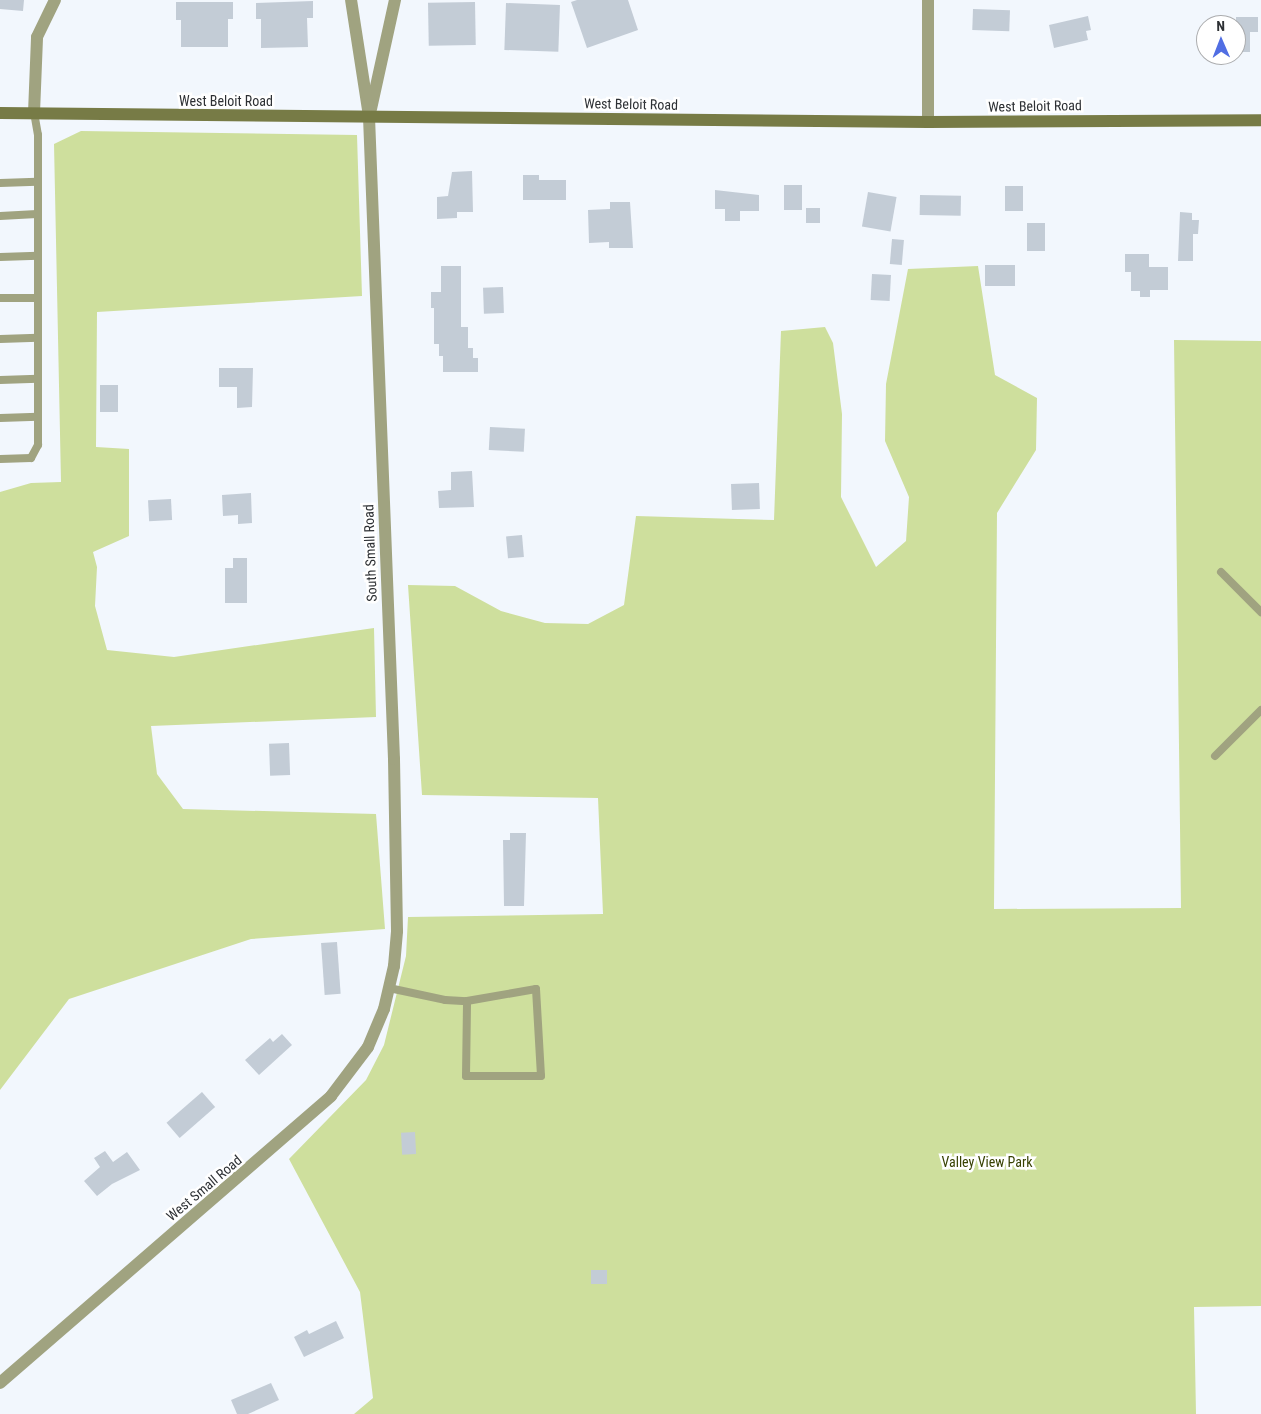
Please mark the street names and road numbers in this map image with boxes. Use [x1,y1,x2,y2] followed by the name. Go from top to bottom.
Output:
[179,93,273,109] street label: West Beloit Road
[584,95,678,113] street label: West Beloit Road
[988,97,1082,115] street label: West Beloit Road
[360,504,380,602] street label: South Small Road
[163,1152,245,1224] street label: West Small Road

